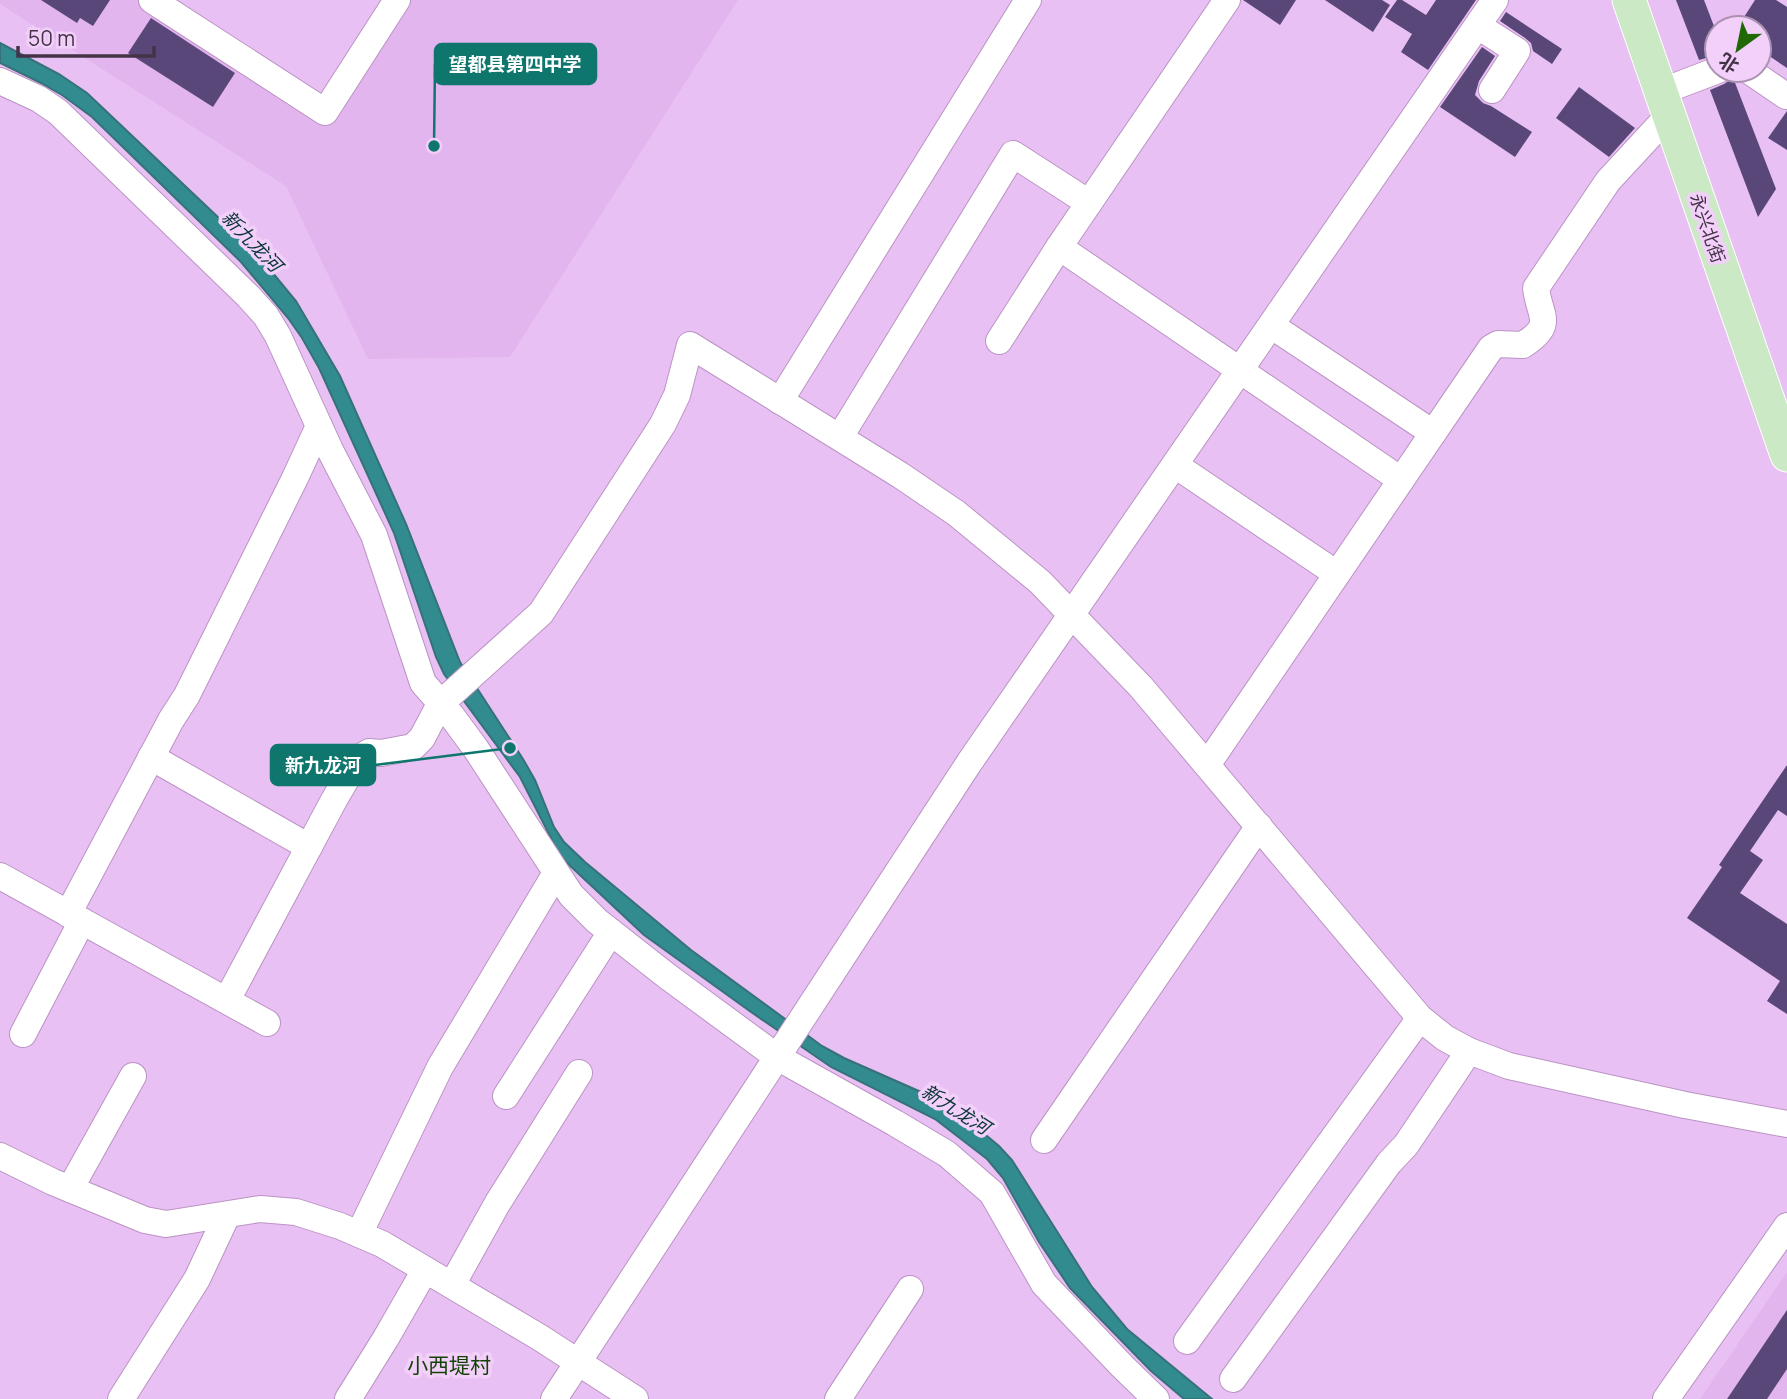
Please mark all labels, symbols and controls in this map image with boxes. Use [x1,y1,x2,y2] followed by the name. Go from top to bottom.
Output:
[18,14,154,58] scale bar
[1703,14,1773,84] north arrow
[28,24,75,52] text: 50 m
[435,44,596,84] callout: 望都县第四中学
[1714,47,1744,79] text: 北
[448,51,582,77] text: 望都县第四中学
[1685,190,1731,266] street label: 永兴北街
[216,205,291,280] water label: 新九龙河
[271,745,375,785] callout: 新九龙河
[285,752,361,778] text: 新九龙河
[917,1078,999,1142] water label: 新九龙河
[407,1351,491,1379] district label: 小西堤村

